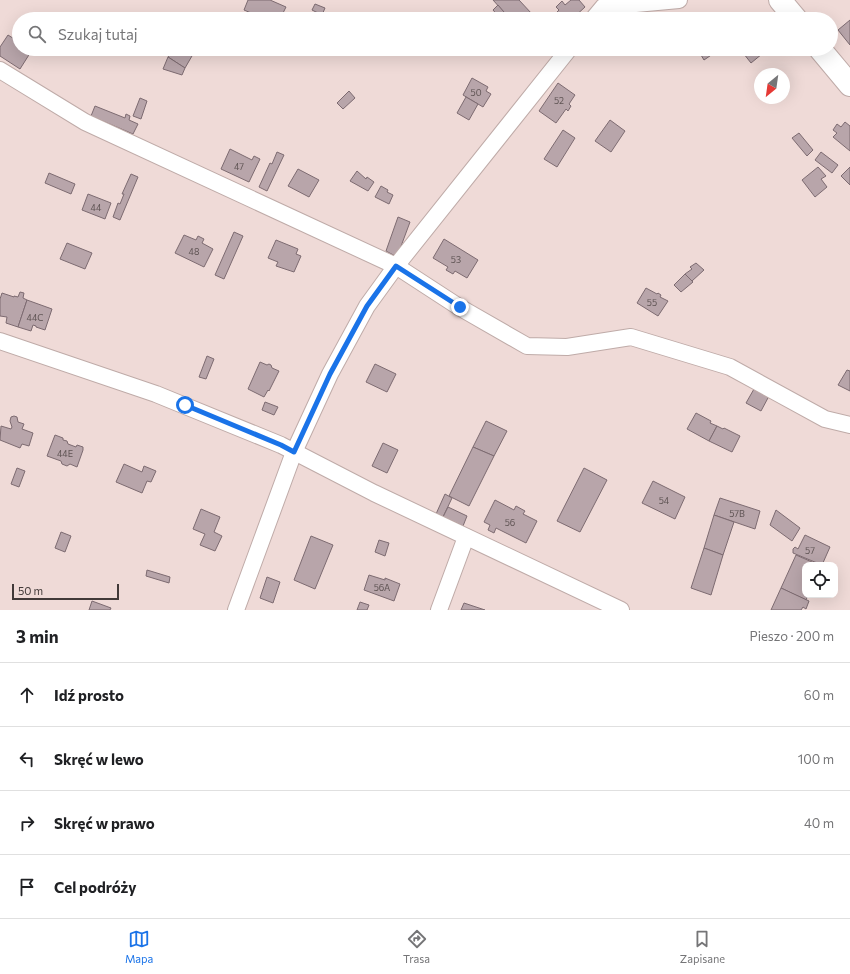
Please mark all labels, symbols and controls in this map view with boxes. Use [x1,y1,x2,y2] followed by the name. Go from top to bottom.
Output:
[12,12,838,56] search box
[26,23,48,45] icon: search
[58,25,138,43] text: Szukaj tutaj
[754,68,790,104] north arrow
[470,87,482,98] house number: 50
[554,95,564,106] house number: 52
[234,161,244,172] house number: 47
[91,202,102,213] house number: 44
[189,246,199,257] house number: 48
[451,254,461,265] house number: 53
[647,297,657,308] house number: 55
[451,298,469,316] route end
[27,312,43,323] house number: 44C
[176,396,194,414] route start
[57,448,73,459] house number: 44E
[659,495,670,506] house number: 54
[729,508,745,519] house number: 57B
[505,517,515,528] house number: 56
[805,545,815,556] house number: 57
[802,562,838,598] map controls
[802,562,838,598] button: locate
[12,582,119,601] scale bar
[374,582,390,593] house number: 56A
[18,584,43,597] text: 50 m
[16,626,59,647] text: 3 min
[750,628,834,644] text: Pieszo · 200 m
[16,684,38,706] icon: ahead
[54,686,124,704] text: Idź prosto
[804,687,834,703] text: 60 m
[16,748,38,770] icon: left
[54,750,144,768] text: Skręć w lewo
[798,751,834,767] text: 100 m
[16,812,38,834] icon: right
[54,814,155,832] text: Skręć w prawo
[804,815,834,831] text: 40 m
[16,876,38,898] icon: arrive
[54,878,137,896] text: Cel podróży
[125,928,153,965] tab: Mapa
[403,928,430,965] tab: Trasa
[680,928,725,965] tab: Zapisane

